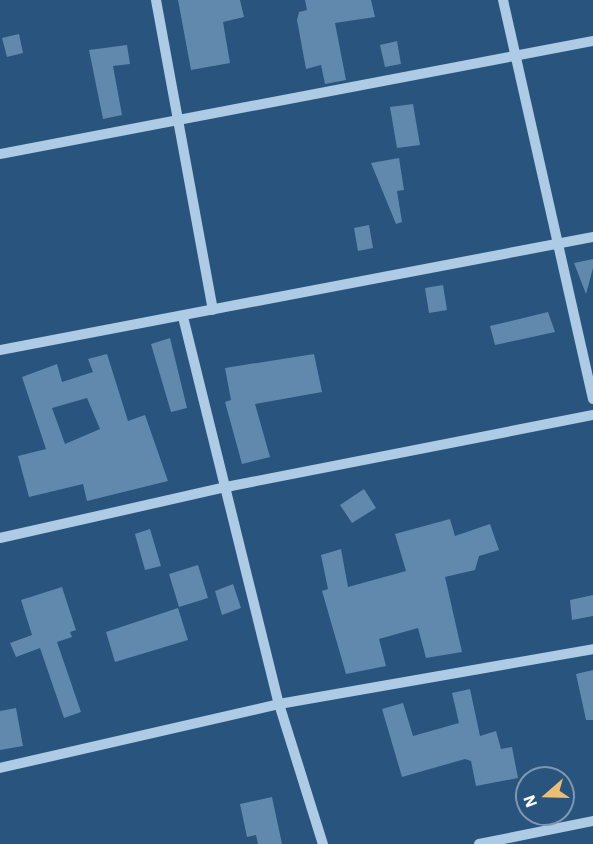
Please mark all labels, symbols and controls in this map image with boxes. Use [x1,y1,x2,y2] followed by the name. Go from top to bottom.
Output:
[515,766,575,826] north arrow
[519,793,541,810] text: N

